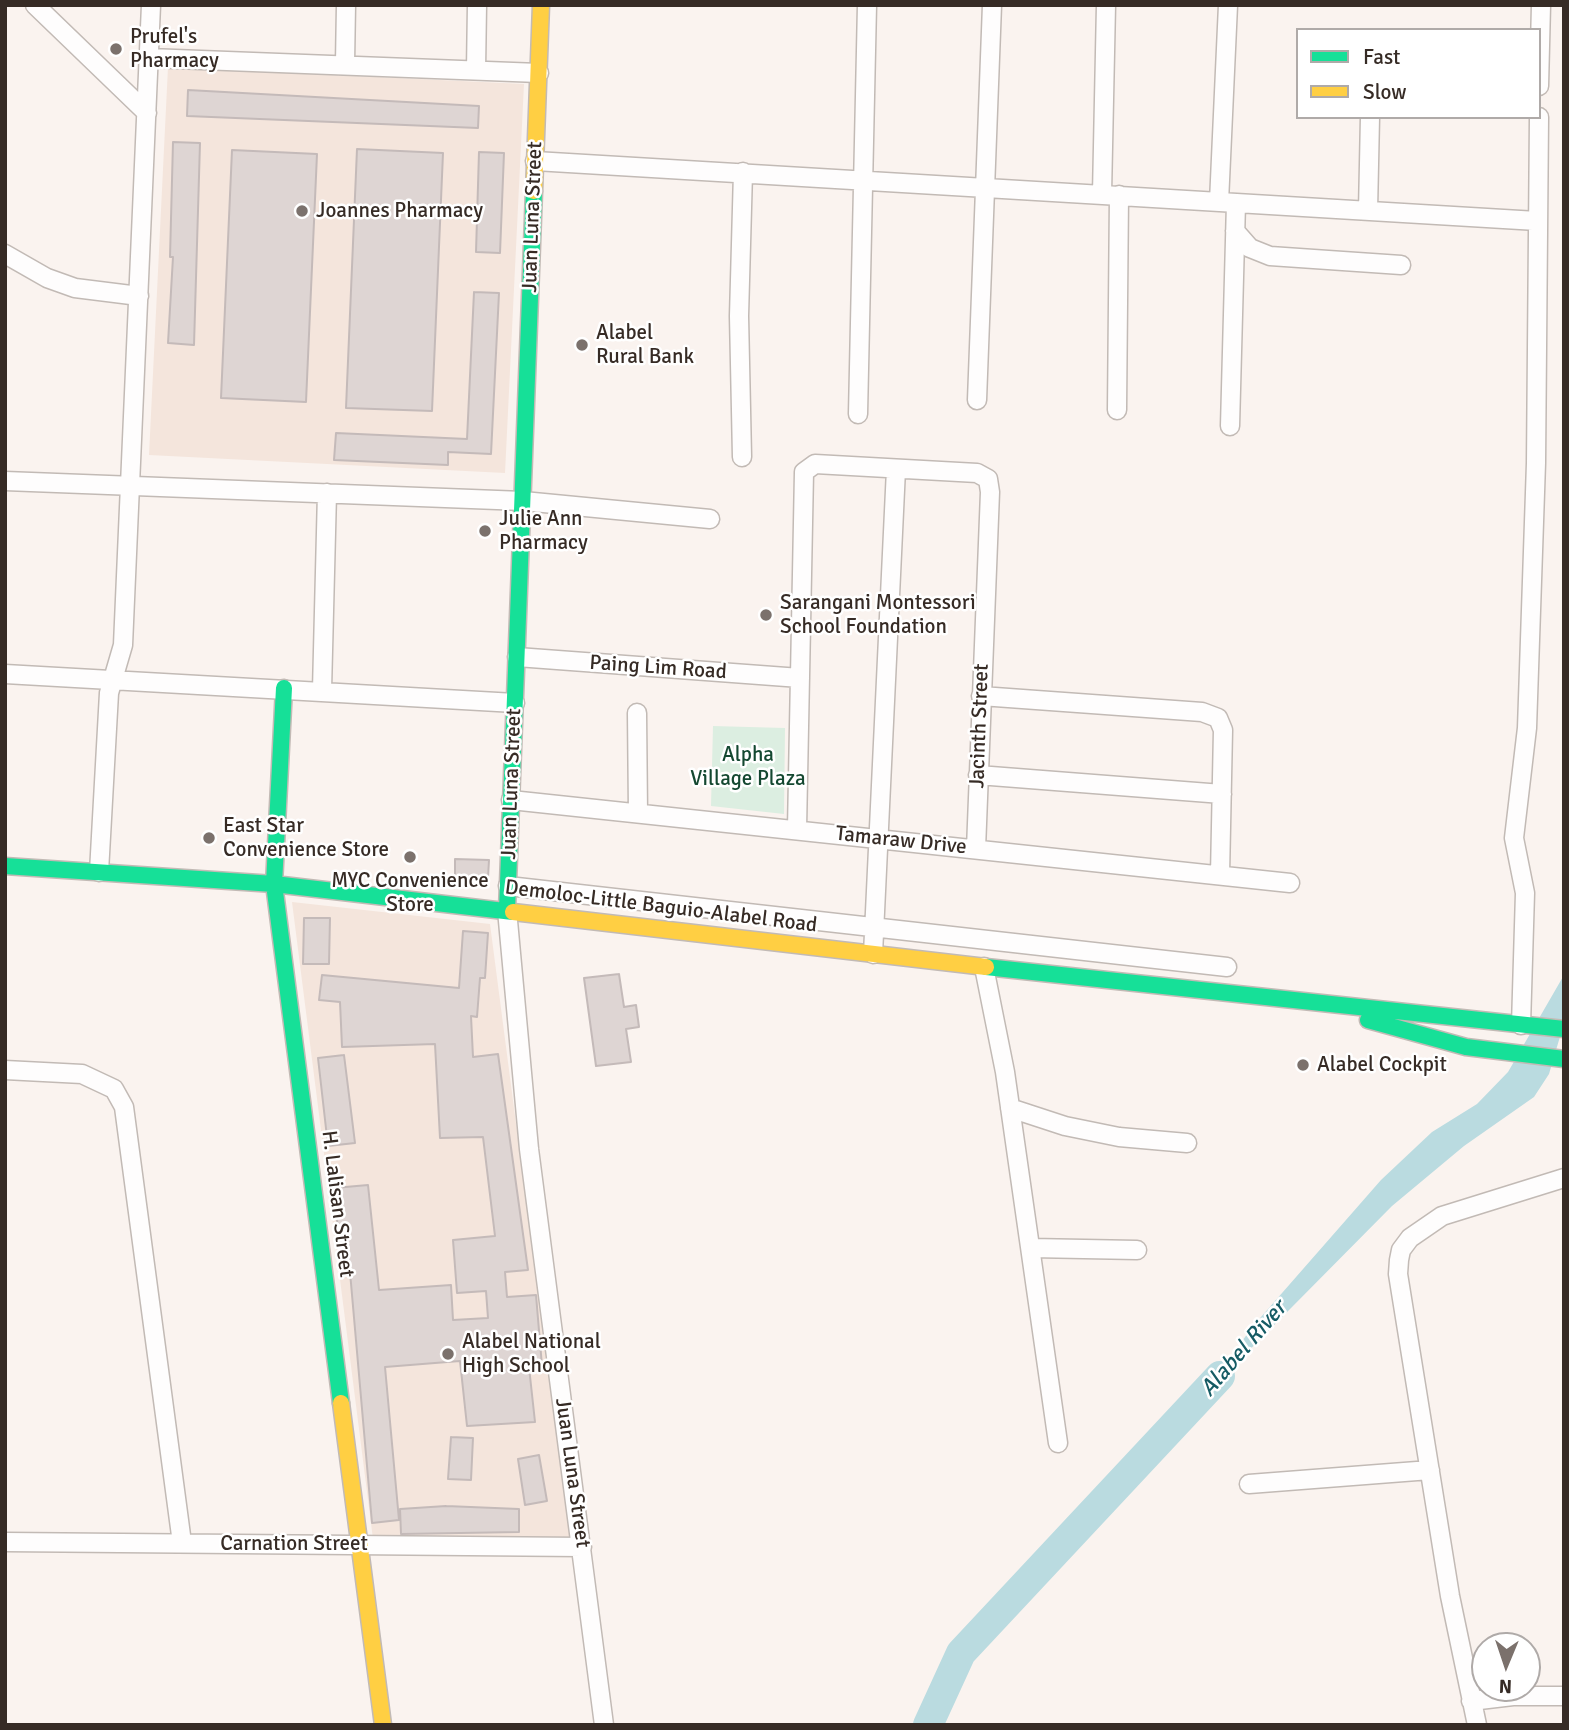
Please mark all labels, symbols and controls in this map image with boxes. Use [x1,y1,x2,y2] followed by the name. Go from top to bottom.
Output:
[130,24,219,74] place label: Prufel's Pharmacy
[1296,28,1541,119] legend
[108,41,124,57] marker: Prufel's Pharmacy
[1363,44,1400,70] text: Fast
[1363,79,1407,105] text: Slow
[518,141,548,293] street label: Juan Luna Street
[316,198,483,224] place label: Joannes Pharmacy
[294,203,310,219] marker: Joannes Pharmacy
[596,320,694,370] place label: Alabel Rural Bank
[574,337,590,353] marker: Alabel Rural Bank
[499,506,588,556] place label: Julie Ann Pharmacy
[477,523,493,539] marker: Julie Ann Pharmacy
[780,590,976,640] place label: Sarangani Montessori School Foundation
[758,607,774,623] marker: Sarangani Montessori School Foundation
[589,651,727,685] street label: Paing Lim Road
[965,663,995,789] street label: Jacinth Street
[497,708,527,860] street label: Juan Luna Street
[690,742,806,792] park label: Alpha Village Plaza
[223,813,389,863] place label: East Star Convenience Store
[834,822,968,860] street label: Tamaraw Drive
[201,830,217,846] marker: East Star Convenience Store
[402,849,418,865] marker: MYC Convenience Store
[331,868,489,918] place label: MYC Convenience Store
[503,875,819,939] street label: Demoloc-Little Baguio-Alabel Road
[1317,1052,1447,1078] place label: Alabel Cockpit
[1295,1057,1311,1073] marker: Alabel Cockpit
[315,1129,359,1279] street label: H. Lalisan Street
[1195,1296,1293,1402] water label: Alabel River
[462,1329,601,1379] place label: Alabel National High School
[440,1346,456,1362] marker: Alabel National High School
[549,1396,595,1550] street label: Juan Luna Street
[220,1531,368,1557] street label: Carnation Street
[1471,1632,1541,1702] north arrow
[1498,1674,1512,1698] text: N

